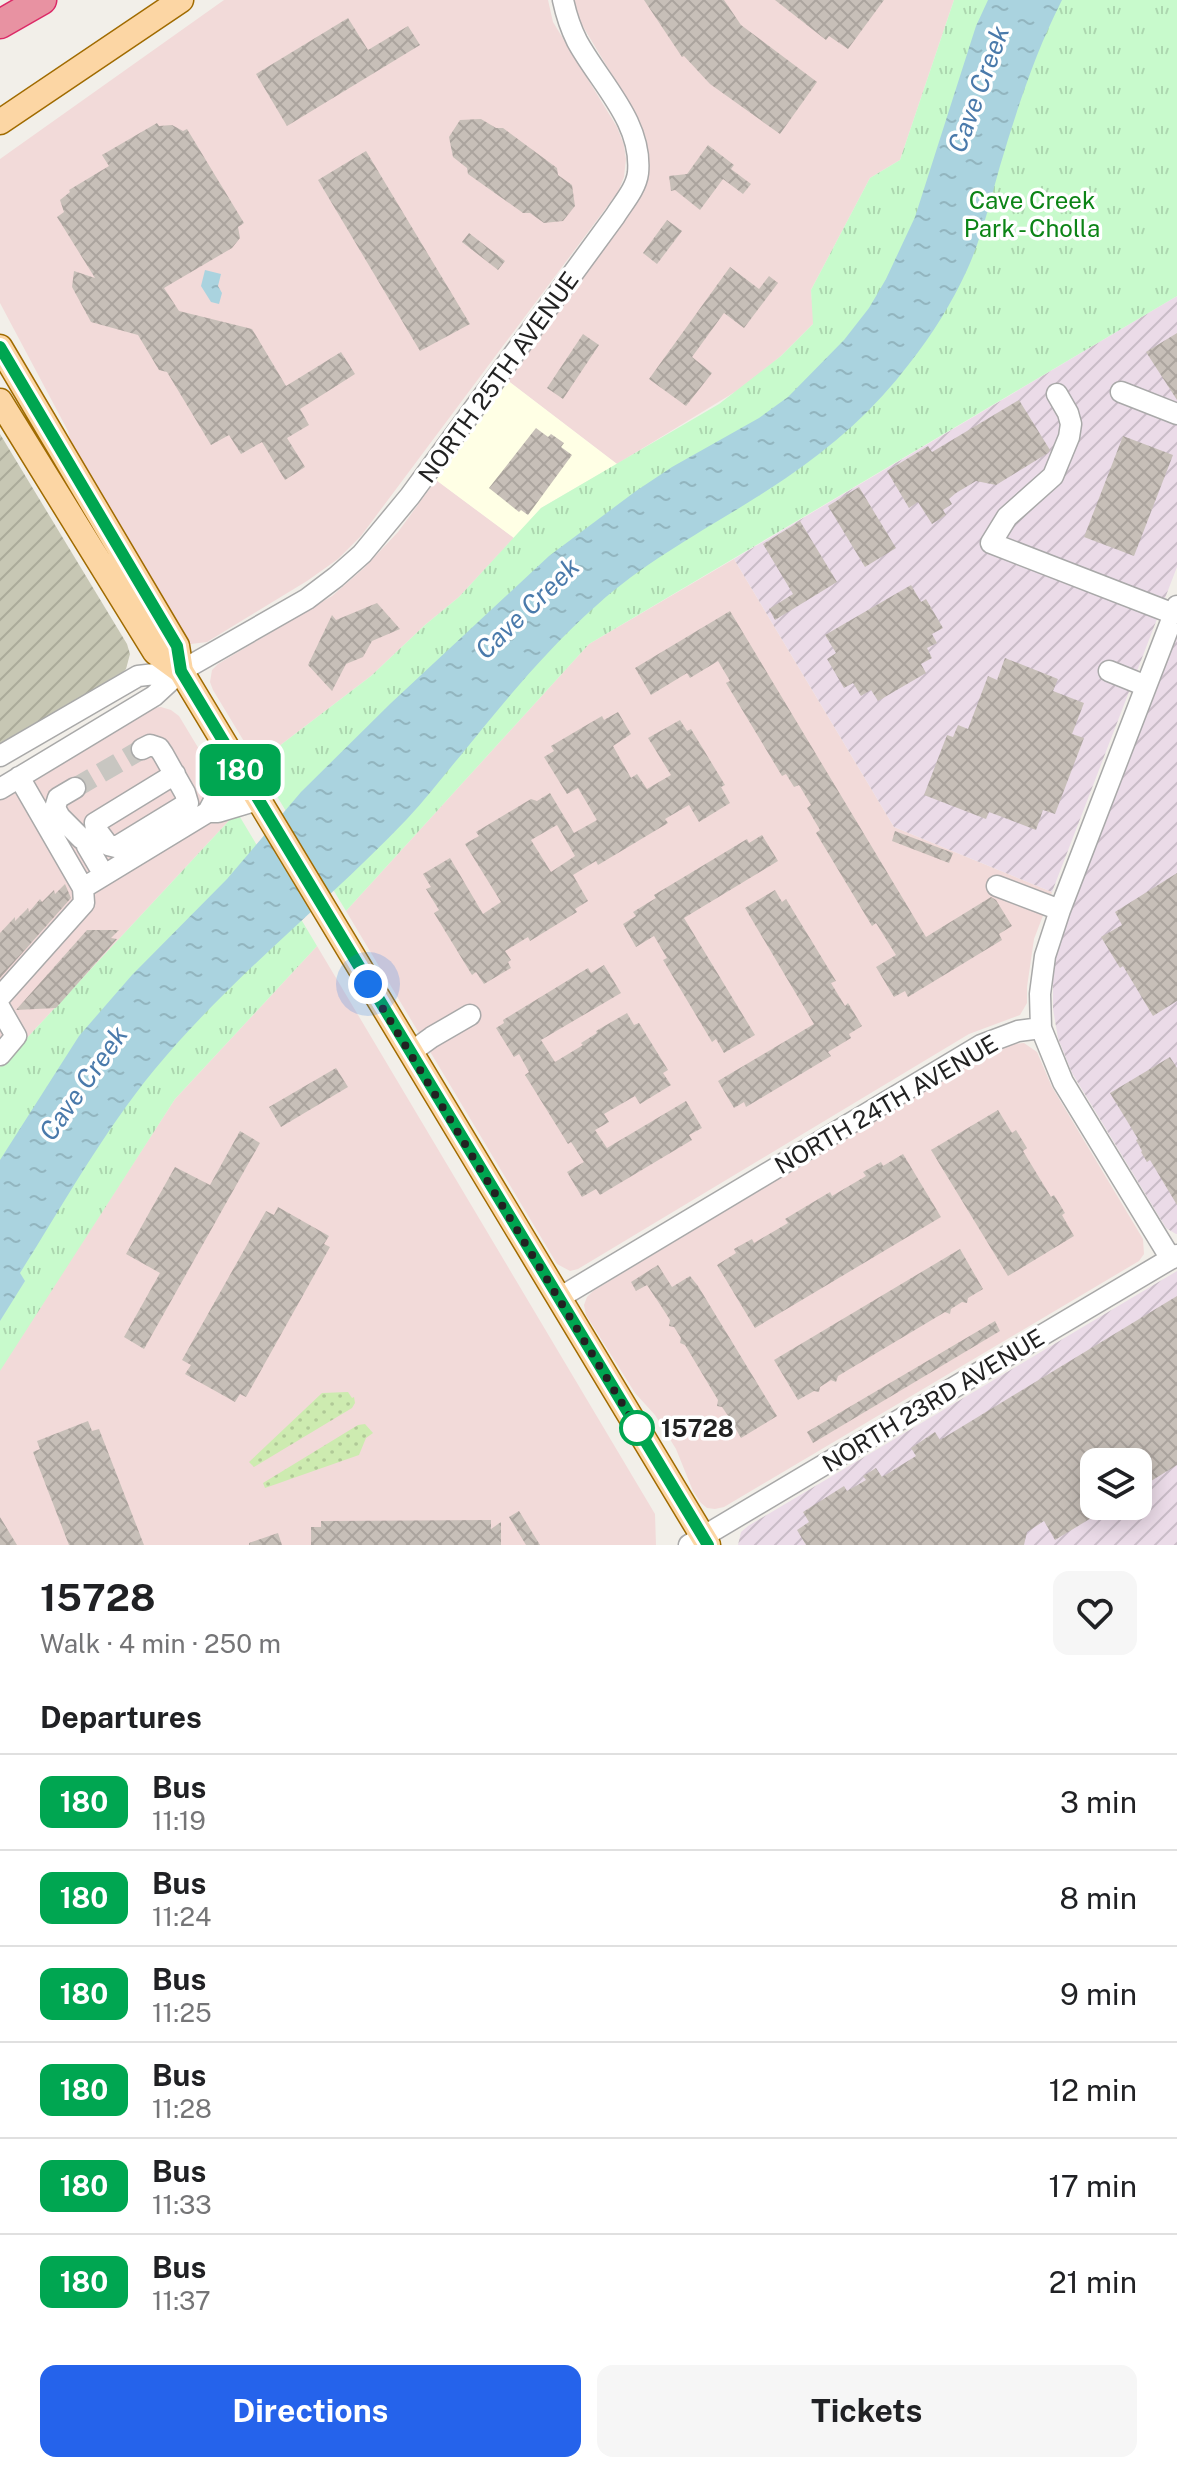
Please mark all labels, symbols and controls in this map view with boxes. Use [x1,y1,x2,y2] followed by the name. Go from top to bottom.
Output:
[941,22,1015,156] water label: Cave Creek
[964,186,1100,242] park label: Cave Creek Park - Cholla
[412,266,584,488] street label: NORTH 25TH AVENUE
[469,551,585,665] water label: Cave Creek
[194,744,286,796] line badge: 180
[216,753,264,786] text: 180
[348,964,388,1004] your location
[32,1020,134,1146] water label: Cave Creek
[770,1029,1002,1179] street label: NORTH 24TH AVENUE
[817,1323,1049,1477] street label: NORTH 23RD AVENUE
[620,1411,654,1445] marker: 15728
[661,1414,734,1442] place label: 15728
[1080,1448,1152,1520] map controls
[1080,1448,1152,1520] button: layers
[1053,1571,1137,1655] button: heart
[40,1575,155,1620] text: 15728
[40,1628,281,1659] text: Walk · 4 min · 250 m
[40,1699,202,1735] text: Departures
[152,1769,206,1805] text: Bus
[1060,1784,1137,1820] text: 3 min
[60,1785,108,1818] text: 180
[152,1805,206,1836] text: 11:19
[152,1865,206,1901] text: Bus
[1059,1880,1137,1916] text: 8 min
[60,1881,108,1914] text: 180
[152,1901,211,1932] text: 11:24
[152,1961,206,1997] text: Bus
[1060,1976,1137,2012] text: 9 min
[60,1977,108,2010] text: 180
[152,1997,212,2028] text: 11:25
[152,2057,206,2093] text: Bus
[1049,2072,1137,2108] text: 12 min
[60,2073,108,2106] text: 180
[152,2093,212,2124] text: 11:28
[152,2153,206,2189] text: Bus
[1049,2168,1137,2204] text: 17 min
[60,2169,108,2202] text: 180
[152,2189,212,2220] text: 11:33
[152,2249,206,2285] text: Bus
[1049,2264,1137,2300] text: 21 min
[60,2265,108,2298] text: 180
[152,2285,211,2316] text: 11:37
[40,2365,581,2457] button: Directions
[597,2365,1137,2457] button: Tickets

